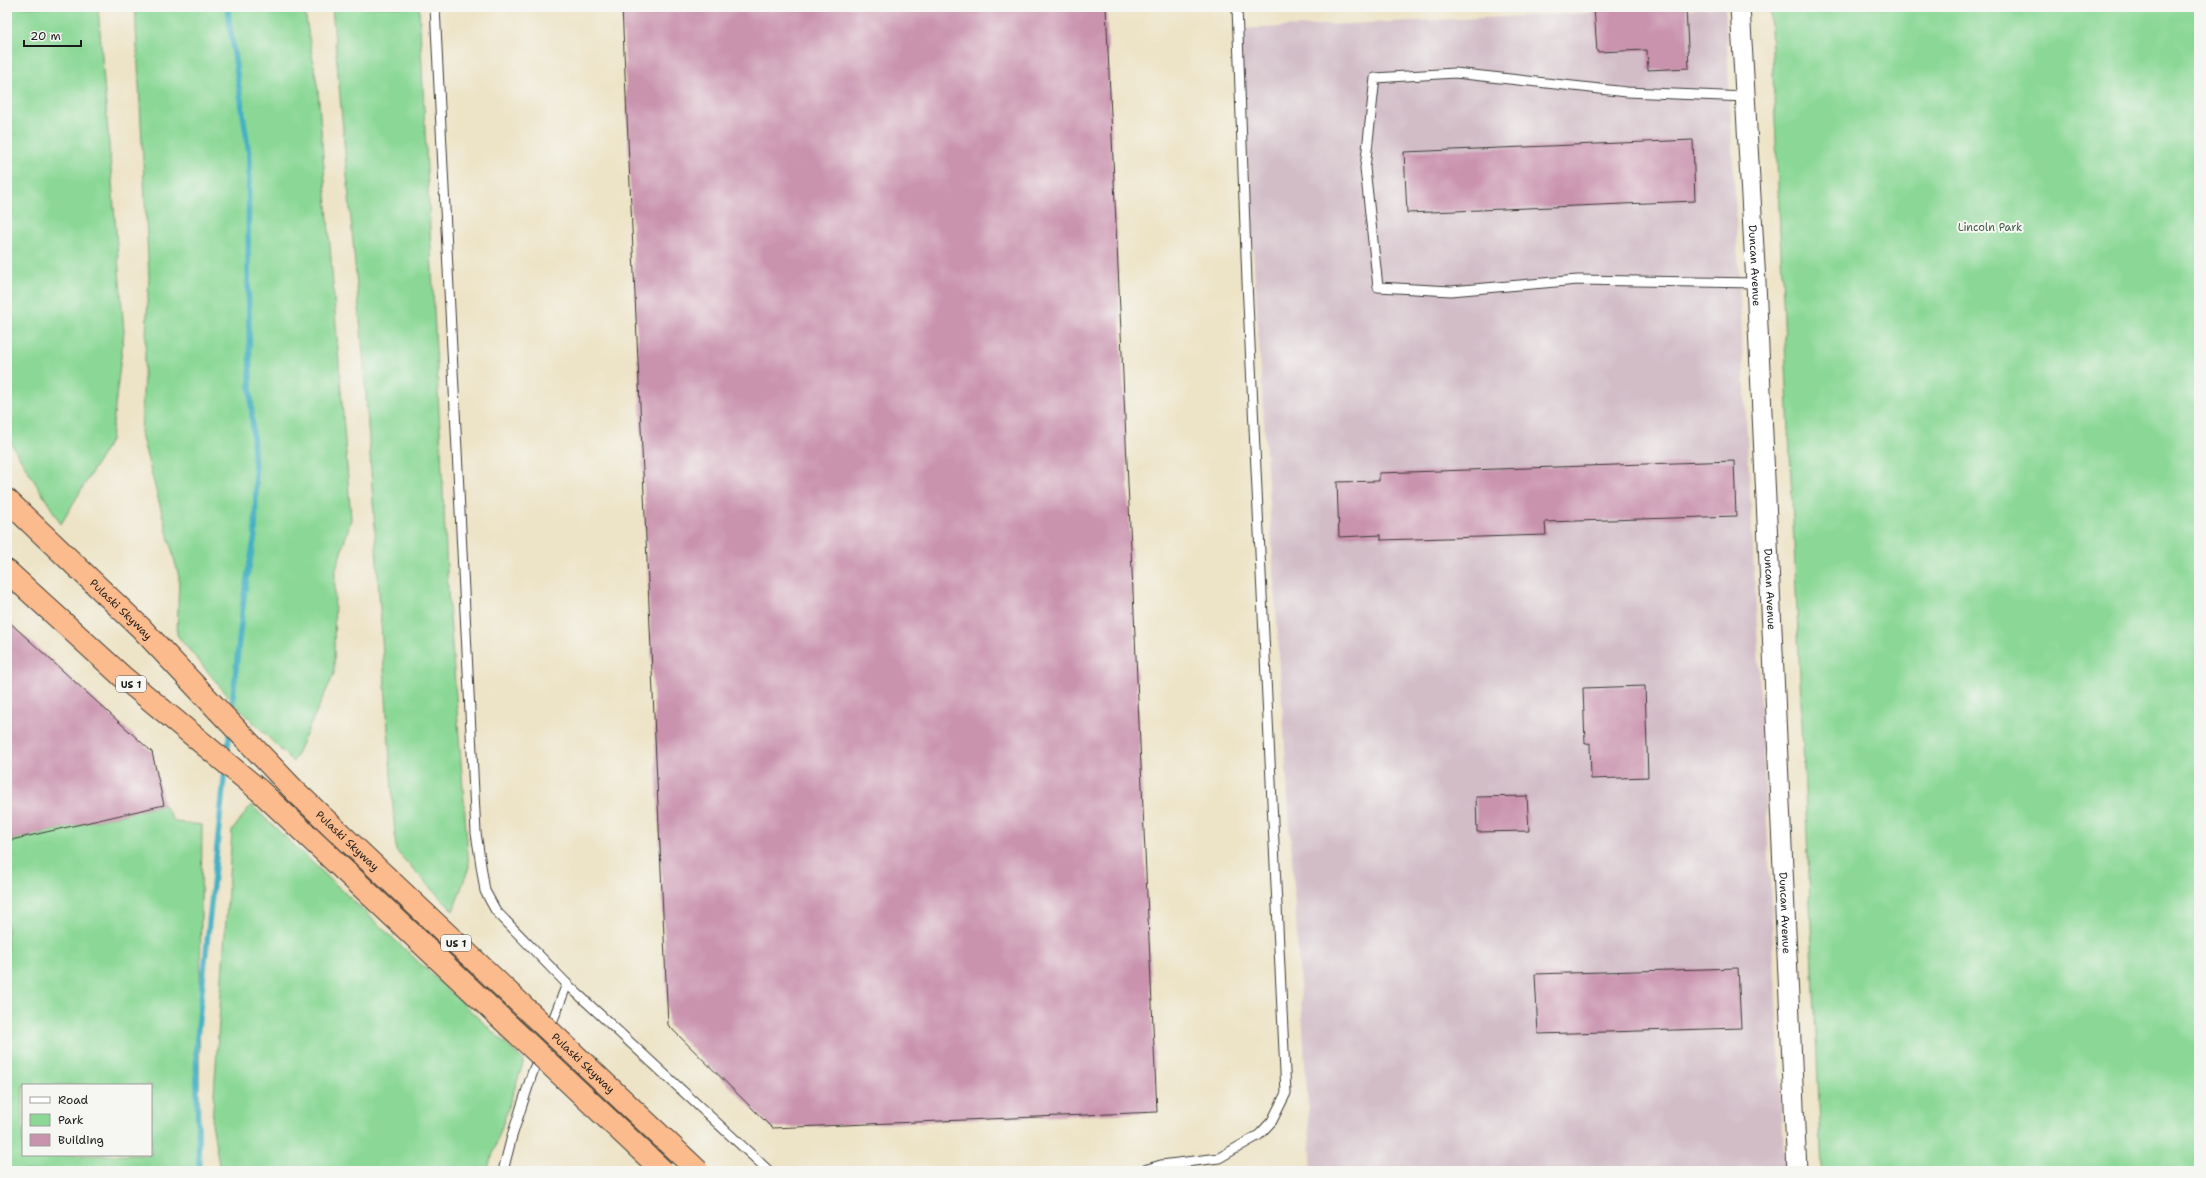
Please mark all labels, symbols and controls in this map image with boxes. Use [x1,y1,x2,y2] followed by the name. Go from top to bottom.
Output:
[24,22,81,48] scale bar
[30,28,61,44] text: 20 m
[1958,220,2022,235] park label: Lincoln Park
[1745,224,1764,307] street label: Duncan Avenue
[1760,548,1779,630] street label: Duncan Avenue
[86,576,155,643] street label: Pulaski Skyway
[116,676,146,692] road number: US 1
[312,807,382,874] street label: Pulaski Skyway
[1775,872,1794,954] street label: Duncan Avenue
[441,935,471,951] road number: US 1
[548,1030,618,1097] street label: Pulaski Skyway
[22,1084,152,1156] legend
[58,1092,89,1108] text: Road
[58,1112,84,1128] text: Park
[58,1132,104,1148] text: Building

